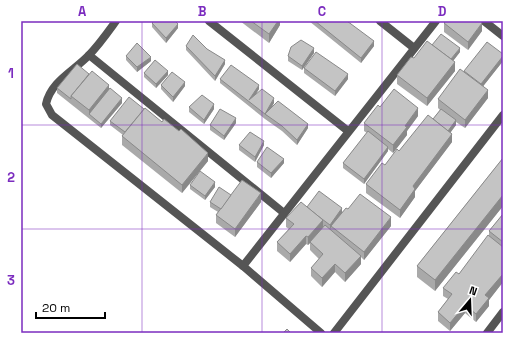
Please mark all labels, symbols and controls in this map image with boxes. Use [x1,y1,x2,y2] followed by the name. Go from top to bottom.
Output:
[78,3,87,20] text: A
[198,3,207,20] text: B
[318,3,326,20] text: C
[438,3,447,20] text: D
[8,65,14,82] text: 1
[7,169,15,186] text: 2
[7,272,15,289] text: 3
[450,280,490,320] north arrow
[467,283,479,298] text: N
[36,294,105,320] scale bar
[42,300,70,316] text: 20 m

